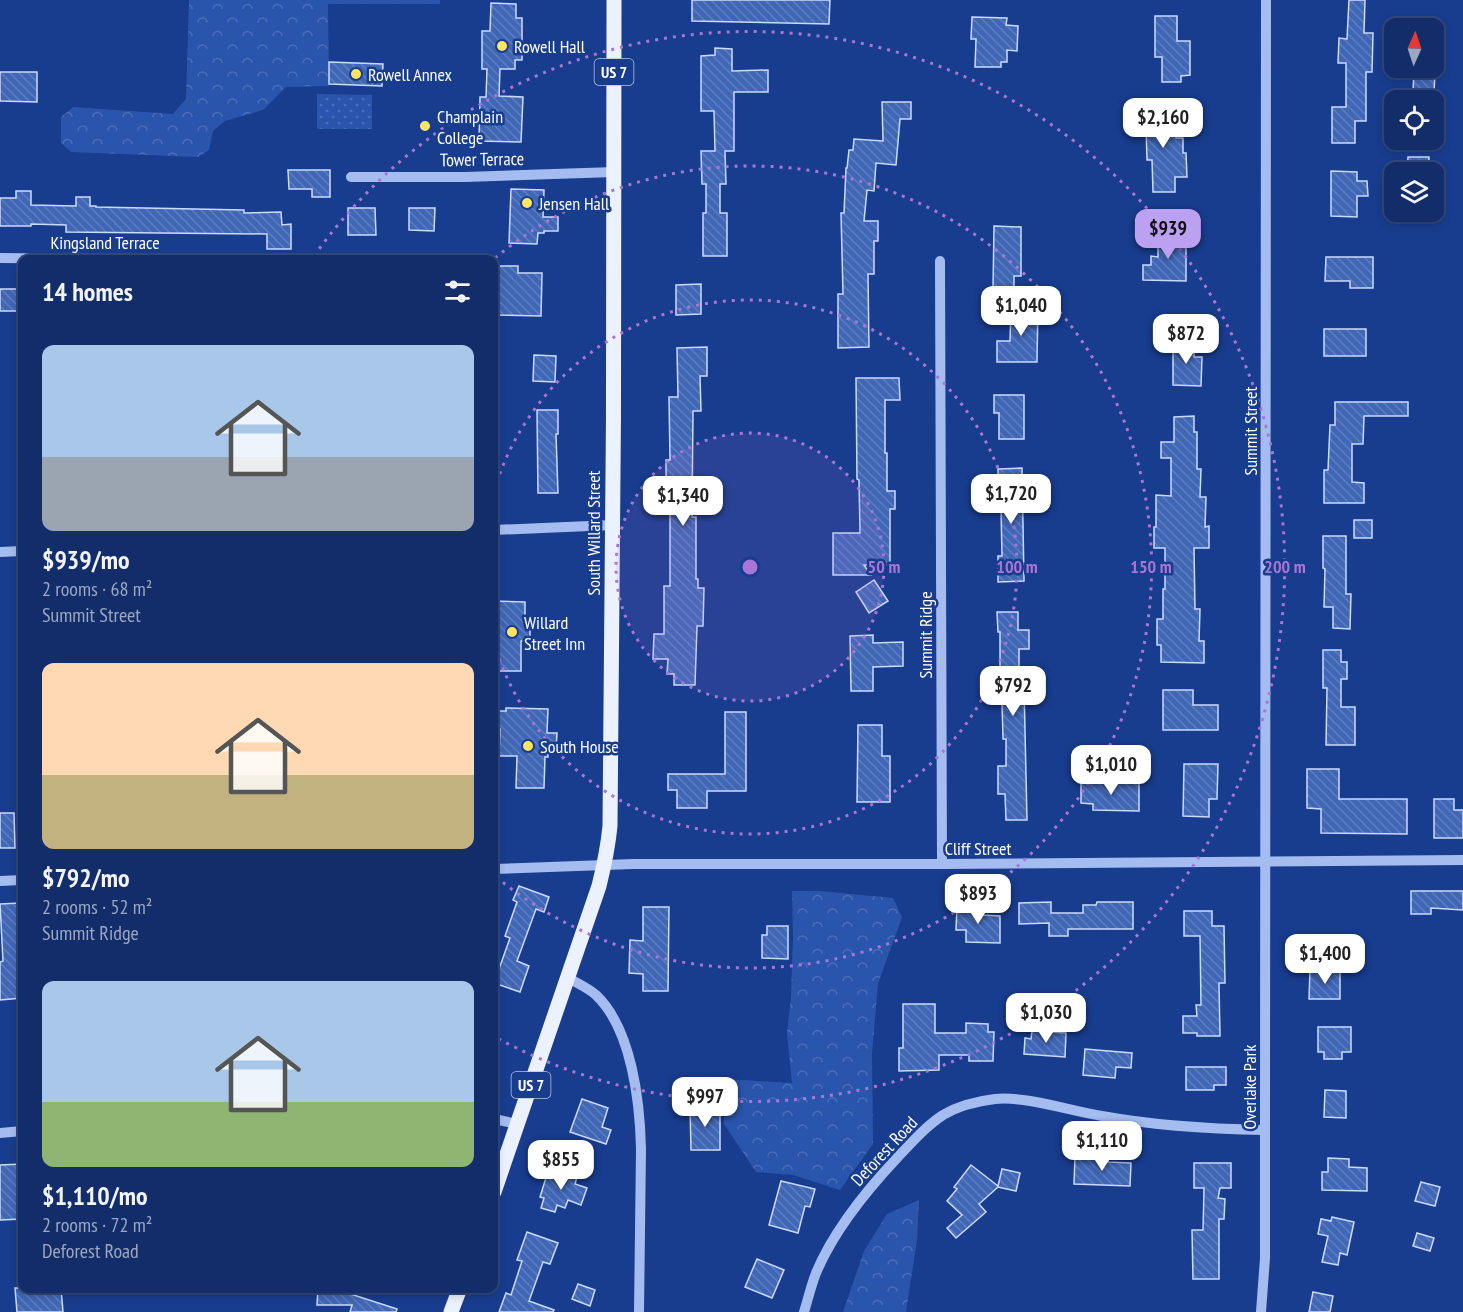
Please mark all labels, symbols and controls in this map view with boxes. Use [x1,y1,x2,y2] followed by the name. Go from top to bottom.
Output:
[1384,18,1444,78] north arrow
[1384,18,1444,222] map controls
[514,35,586,58] place label: Rowell Hall
[495,39,509,53] marker: Rowell Hall
[594,59,634,85] road number: US 7
[368,63,453,86] place label: Rowell Annex
[349,67,363,81] marker: Rowell Annex
[1384,90,1444,150] button: locate
[1114,98,1212,149] pin: $2,160
[1137,104,1189,130] text: $2,160
[437,105,503,149] place label: Champlain College
[418,119,432,133] marker: Champlain College
[440,147,524,171] street label: Tower Terrace
[1384,162,1444,222] button: layers
[538,192,610,215] place label: Jensen Hall
[520,196,534,210] marker: Jensen Hall
[1132,209,1204,260] pin: $939
[1149,215,1187,241] text: $939
[50,231,160,254] street label: Kingsland Terrace
[42,275,133,308] text: 14 homes
[441,275,474,308] icon: filters
[972,286,1070,337] pin: $1,040
[995,292,1047,318] text: $1,040
[1150,314,1222,365] pin: $872
[1167,320,1205,346] text: $872
[204,384,312,492] icon: home
[1239,387,1262,475] street label: Summit Street
[582,470,605,596] street label: South Willard Street
[962,474,1060,525] pin: $1,720
[634,476,732,527] pin: $1,340
[985,480,1037,506] text: $1,720
[657,482,709,508] text: $1,340
[42,543,130,576] text: $939/mo
[868,555,900,578] text: 50 m
[996,555,1038,578] text: 100 m
[1130,555,1172,578] text: 150 m
[1264,555,1306,578] text: 200 m
[740,557,760,577] centre of rings
[42,576,152,602] text: 2 rooms · 68 m²
[914,591,937,679] street label: Summit Ridge
[42,602,141,628] text: Summit Street
[524,611,585,655] place label: Willard Street Inn
[505,625,519,639] marker: Willard Street Inn
[977,666,1049,717] pin: $792
[994,672,1032,698] text: $792
[204,702,312,810] icon: home
[540,735,619,758] place label: South House
[521,739,535,753] marker: South House
[1062,745,1160,796] pin: $1,010
[1085,751,1137,777] text: $1,010
[945,837,1011,860] street label: Cliff Street
[42,861,130,894] text: $792/mo
[942,874,1014,925] pin: $893
[959,880,997,906] text: $893
[42,894,152,920] text: 2 rooms · 52 m²
[42,920,139,946] text: Summit Ridge
[1276,934,1374,985] pin: $1,400
[1299,940,1351,966] text: $1,400
[997,993,1095,1044] pin: $1,030
[1020,999,1072,1025] text: $1,030
[204,1020,312,1128] icon: home
[1238,1044,1261,1130] street label: Overlake Park
[512,1072,550,1098] road number: US 7
[669,1077,741,1128] pin: $997
[686,1083,724,1109] text: $997
[846,1111,922,1191] street label: Deforest Road
[1053,1121,1151,1172] pin: $1,110
[1076,1127,1128,1153] text: $1,110
[525,1140,597,1191] pin: $855
[542,1146,580,1172] text: $855
[42,1179,148,1212] text: $1,110/mo
[42,1212,152,1238] text: 2 rooms · 72 m²
[42,1238,139,1264] text: Deforest Road

